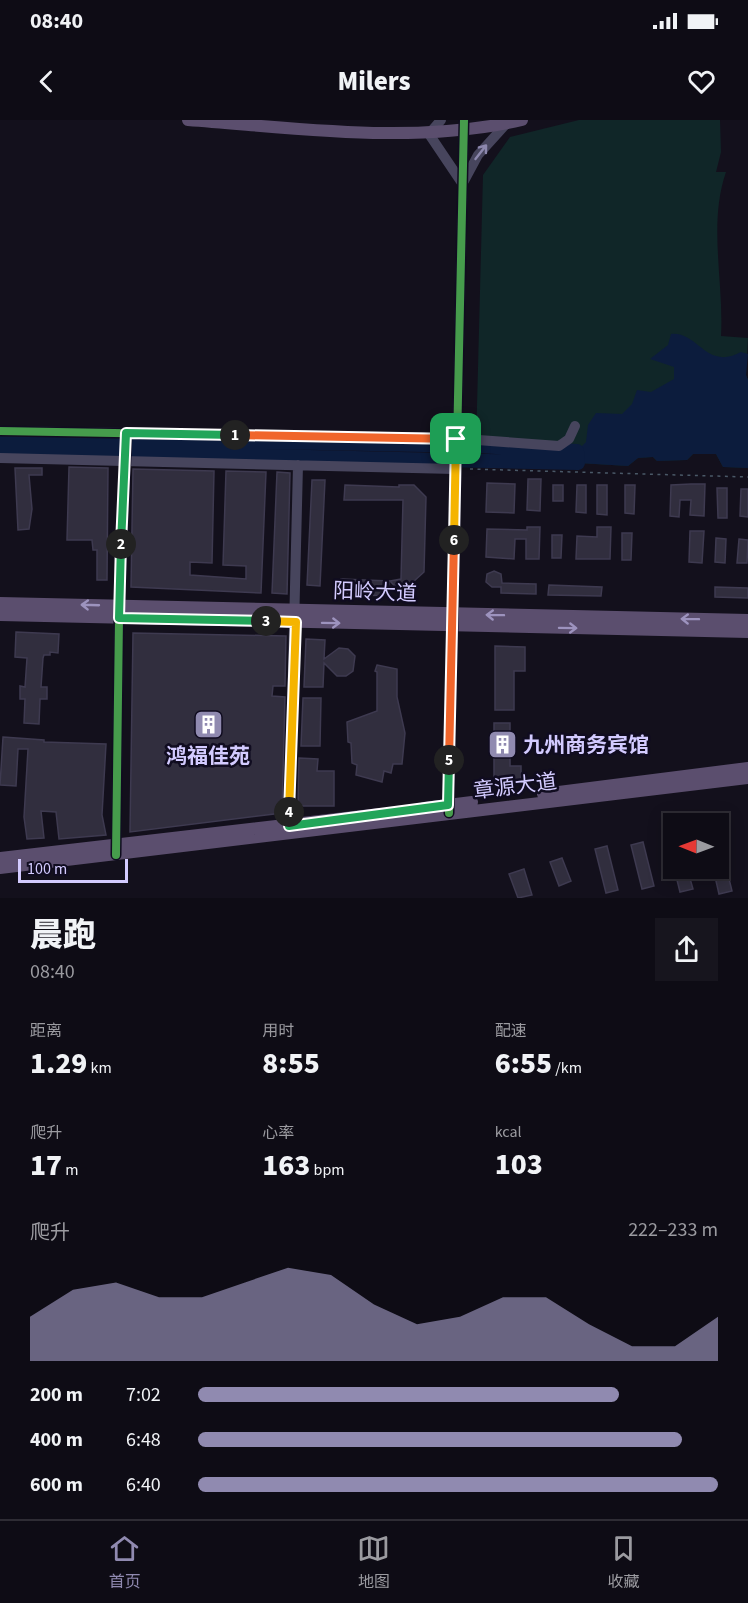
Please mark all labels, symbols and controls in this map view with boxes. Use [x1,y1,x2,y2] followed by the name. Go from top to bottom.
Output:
[30,5,83,37] text: 08:40
[337,62,411,101] text: Milers
[30,65,63,98] icon: back
[685,65,718,98] icon: heart
[475,144,488,160] one-way arrow
[430,413,481,464] pin
[220,420,250,450] pin: 1
[439,422,472,455] icon: arrive
[231,424,239,446] text: 1
[439,525,469,555] pin: 6
[106,529,136,559] pin: 2
[450,529,458,551] text: 6
[117,533,125,555] text: 2
[333,576,417,608] street label: 阳岭大道
[80,600,100,611] one-way arrow
[251,606,281,636] pin: 3
[485,609,505,621] one-way arrow
[262,610,270,632] text: 3
[680,613,700,625] one-way arrow
[321,617,341,628] one-way arrow
[558,622,578,633] one-way arrow
[192,709,224,741] building icon: 鸿福佳苑
[486,729,518,761] building icon: 九州商务宾馆
[523,730,649,760] place label: 九州商务宾馆
[166,741,250,771] place label: 鸿福佳苑
[434,745,464,775] pin: 5
[445,749,453,771] text: 5
[471,766,559,806] street label: 章源大道
[274,797,304,827] pin: 4
[285,801,293,823] text: 4
[663,813,729,879] north arrow
[663,813,729,879] map controls
[18,856,128,884] scale bar
[27,858,67,880] text: 100 m
[30,912,96,959] text: 晨跑
[655,918,718,981] button: share
[30,958,75,986] text: 08:40
[30,1020,62,1042] text: 距离
[262,1020,294,1042] text: 用时
[495,1020,527,1042] text: 配速
[30,1042,87,1085] text: 1.29
[262,1042,320,1085] text: 8:55
[495,1042,552,1085] text: 6:55
[87,1057,112,1079] text: km
[552,1057,582,1079] text: /km
[495,1121,522,1143] text: kcal
[30,1122,62,1144] text: 爬升
[262,1122,294,1144] text: 心率
[495,1143,543,1186] text: 103
[30,1144,62,1187] text: 17
[262,1144,310,1187] text: 163
[62,1159,79,1181] text: m
[310,1159,345,1181] text: bpm
[628,1216,718,1244] text: 222–233 m
[30,1219,70,1247] text: 爬升
[30,1381,83,1409] text: 200 m
[126,1381,161,1409] text: 7:02
[30,1426,83,1454] text: 400 m
[126,1426,161,1454] text: 6:48
[30,1471,83,1499] text: 600 m
[126,1471,161,1499] text: 6:40
[108,1532,141,1593] tab: 首页
[357,1532,390,1593] tab: 地图
[607,1532,640,1593] tab: 收藏

